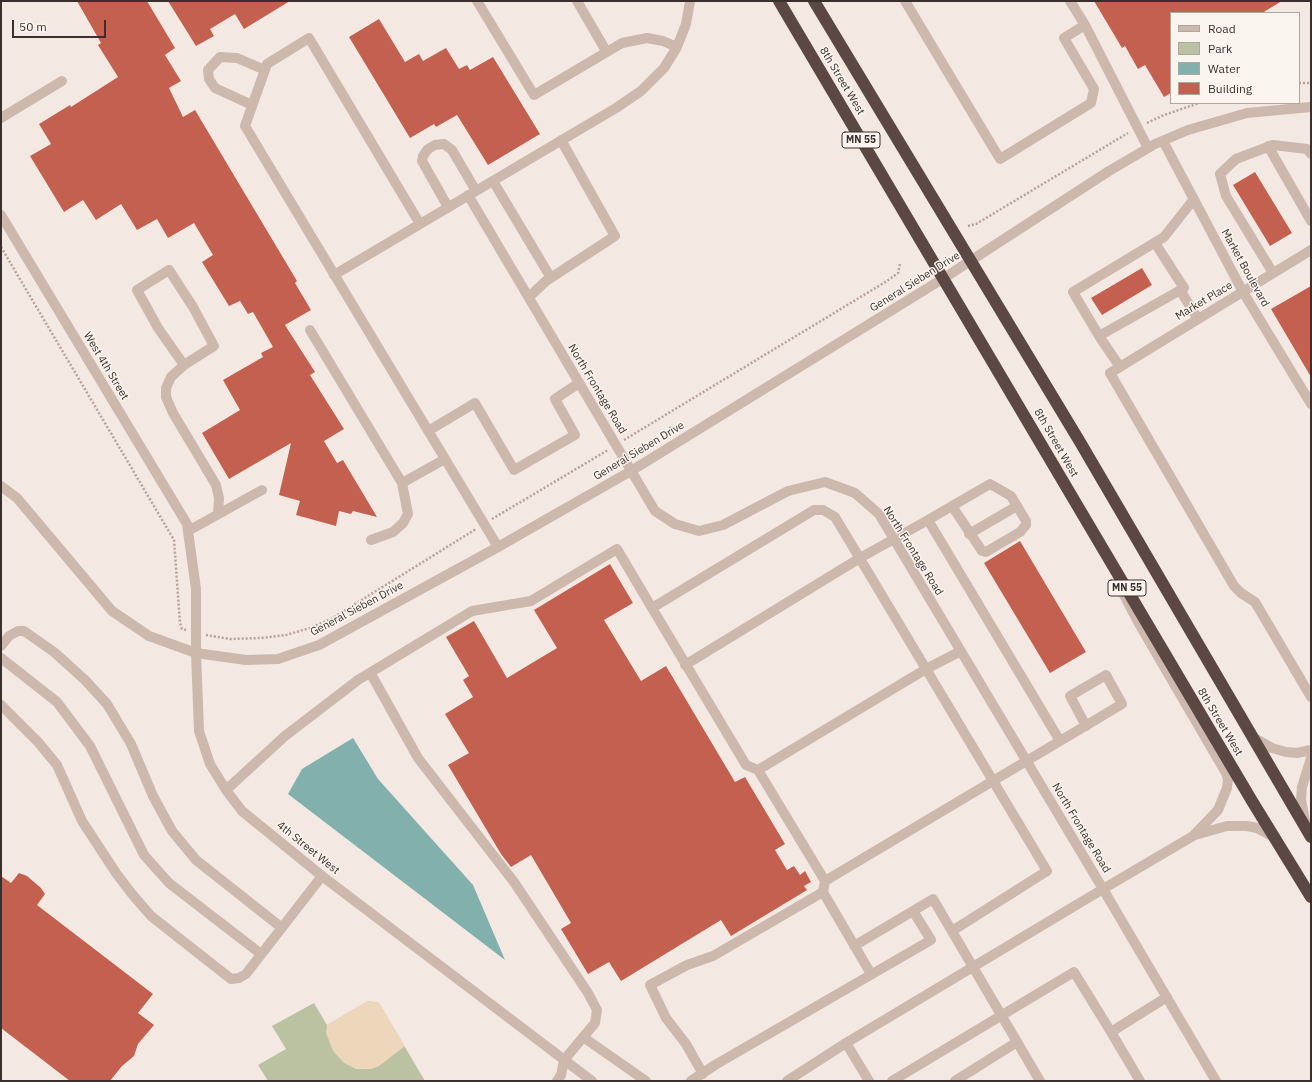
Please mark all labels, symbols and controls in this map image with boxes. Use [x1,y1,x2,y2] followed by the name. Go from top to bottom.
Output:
[14,12,108,38] scale bar
[1170,12,1300,104] legend
[19,19,47,34] text: 50 m
[1208,21,1236,36] text: Road
[1208,41,1232,56] text: Park
[817,45,867,117] street label: 8th Street West
[1208,61,1240,76] text: Water
[1208,81,1252,96] text: Building
[842,132,880,148] road number: MN 55
[1218,227,1272,309] street label: Market Boulevard
[868,249,962,315] street label: General Sieben Drive
[1173,279,1235,323] street label: Market Place
[81,330,131,402] street label: West 4th Street
[565,342,629,436] street label: North Frontage Road
[1031,406,1081,480] street label: 8th Street West
[591,419,687,483] street label: General Sieben Drive
[880,504,946,598] street label: North Frontage Road
[308,579,406,639] street label: General Sieben Drive
[1108,580,1146,596] road number: MN 55
[1195,686,1245,758] street label: 8th Street West
[1049,781,1113,875] street label: North Frontage Road
[274,819,342,877] street label: 4th Street West

